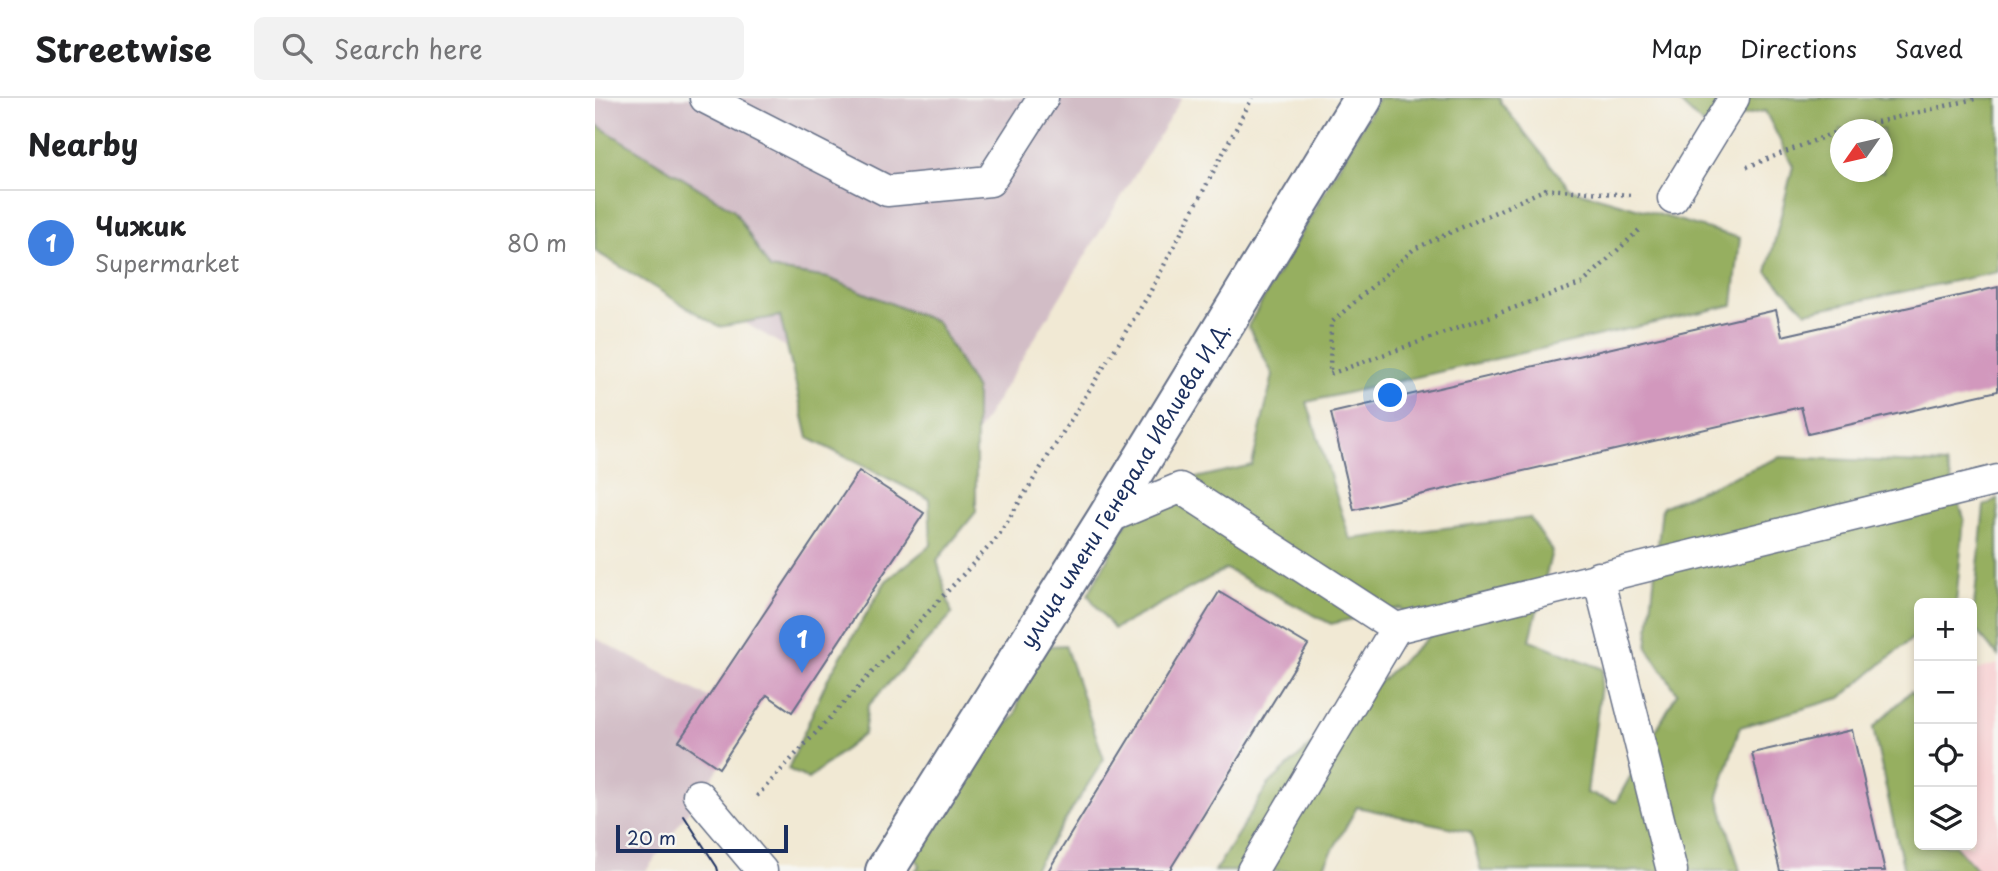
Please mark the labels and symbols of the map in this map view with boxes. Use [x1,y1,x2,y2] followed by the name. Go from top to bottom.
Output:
[1830,119,1893,182] north arrow
[1011,314,1237,654] street label: улица имени Генерала Ивлиева И.Д.
[1373,378,1407,412] your location
[779,615,825,673] pin: 1
[616,822,787,854] scale bar

